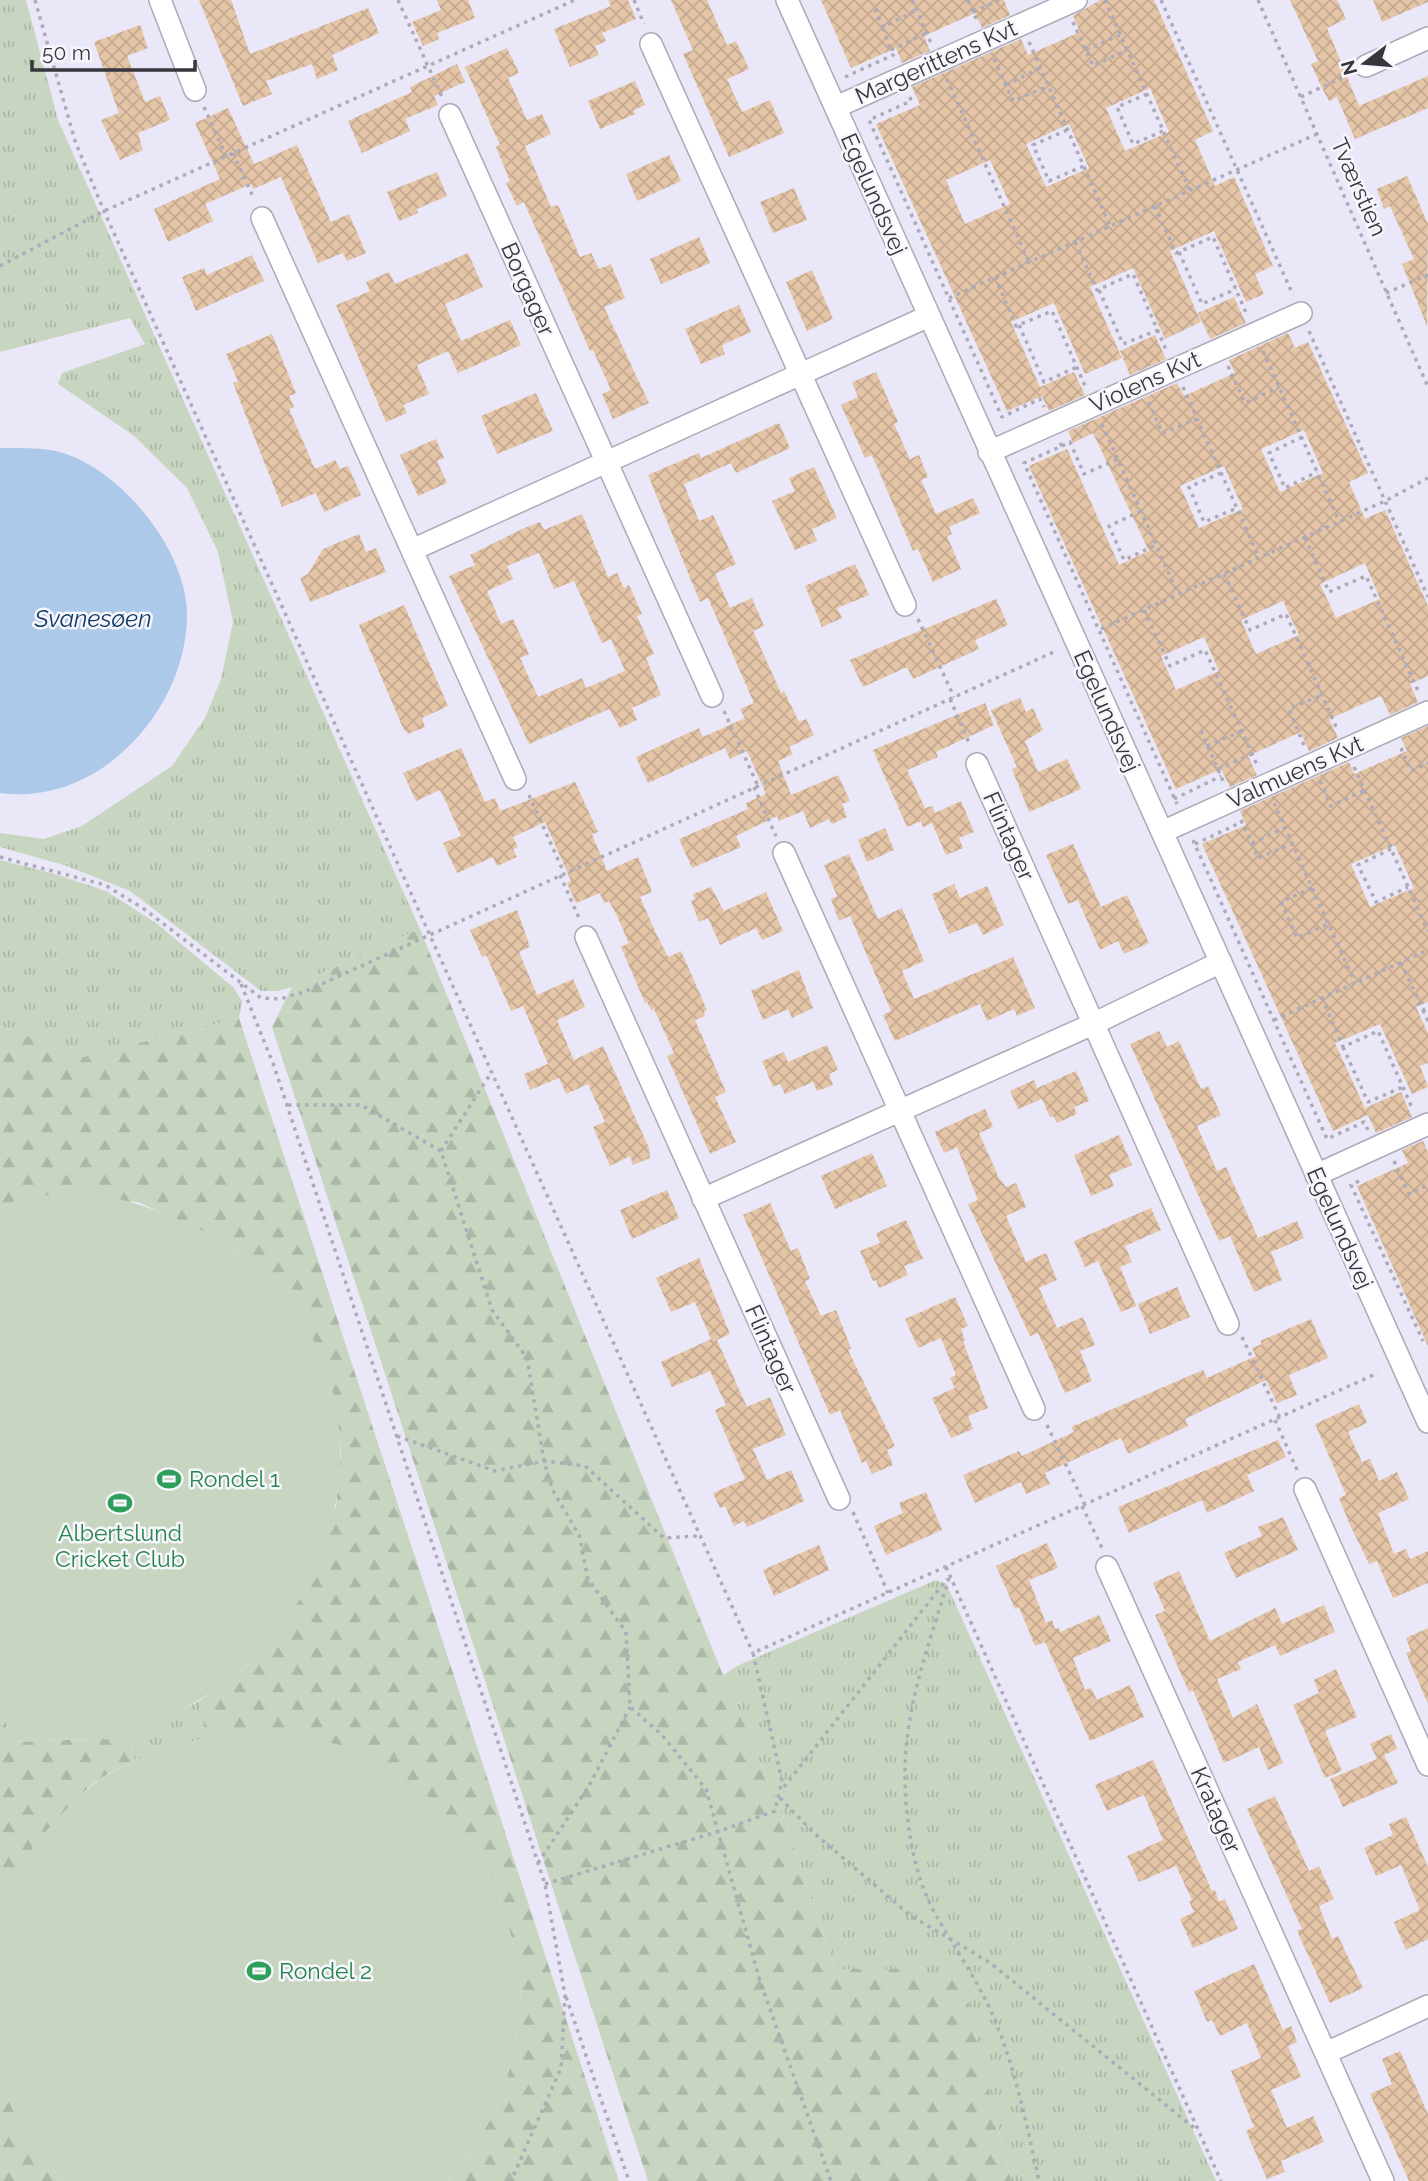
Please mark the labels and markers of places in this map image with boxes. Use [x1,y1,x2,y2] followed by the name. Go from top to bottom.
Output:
[155,1465,183,1493] sports icon: Rondel 1
[189,1465,280,1492] place label: Rondel 1
[106,1489,134,1517] sports icon: Albertslund Cricket Club
[55,1519,185,1572] place label: Albertslund Cricket Club
[245,1957,273,1985] sports icon: Rondel 2
[279,1957,372,1984] place label: Rondel 2

